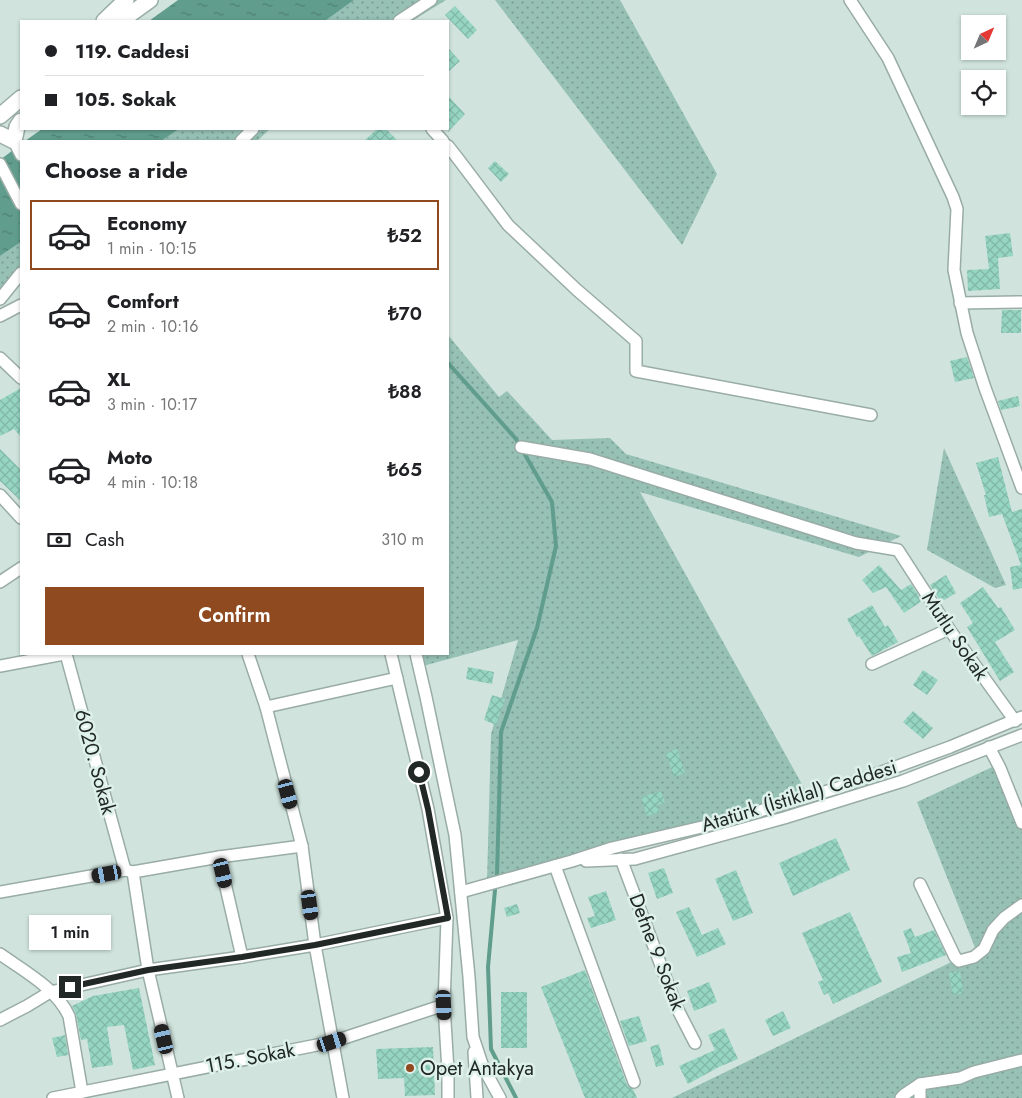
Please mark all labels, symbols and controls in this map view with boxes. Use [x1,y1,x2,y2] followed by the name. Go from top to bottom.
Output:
[961,15,1006,60] north arrow
[961,15,1006,115] map controls
[75,38,189,65] text: 119. Caddesi
[961,70,1006,115] button: locate
[75,86,177,113] text: 105. Sokak
[45,154,188,186] text: Choose a ride
[107,210,187,237] text: Economy
[47,213,92,258] icon: car
[387,222,422,249] text: ₺52
[107,237,196,260] text: 1 min · 10:15
[107,288,179,315] text: Comfort
[47,291,92,336] icon: car
[388,300,422,327] text: ₺70
[107,315,198,338] text: 2 min · 10:16
[107,366,130,393] text: XL
[47,369,92,414] icon: car
[388,378,422,405] text: ₺88
[107,393,197,416] text: 3 min · 10:17
[107,444,152,471] text: Moto
[47,447,92,492] icon: car
[387,456,422,483] text: ₺65
[107,471,198,494] text: 4 min · 10:18
[45,526,73,554] icon: cash
[85,526,125,553] text: Cash
[381,528,424,551] text: 310 m
[915,586,996,686] street label: Mutlu Sokak
[45,587,424,645] button: Confirm
[67,706,123,818] street label: 6020. Sokak
[698,752,900,840] street label: Atatürk (İstiklal) Caddesi
[408,761,430,783] route start
[276,778,299,810] car
[212,857,233,889] car
[90,864,123,884] car
[300,889,319,921] car
[621,889,693,1015] street label: Defne 9 Sokak
[29,914,111,950] callout: 1 min
[51,921,89,944] text: 1 min
[59,976,81,998] route end
[435,990,452,1020] car
[153,1023,174,1055] car
[315,1030,348,1054] car
[203,1035,297,1081] street label: 115. Sokak
[420,1054,534,1083] place label: Opet Antakya
[404,1062,416,1074] marker: Opet Antakya

